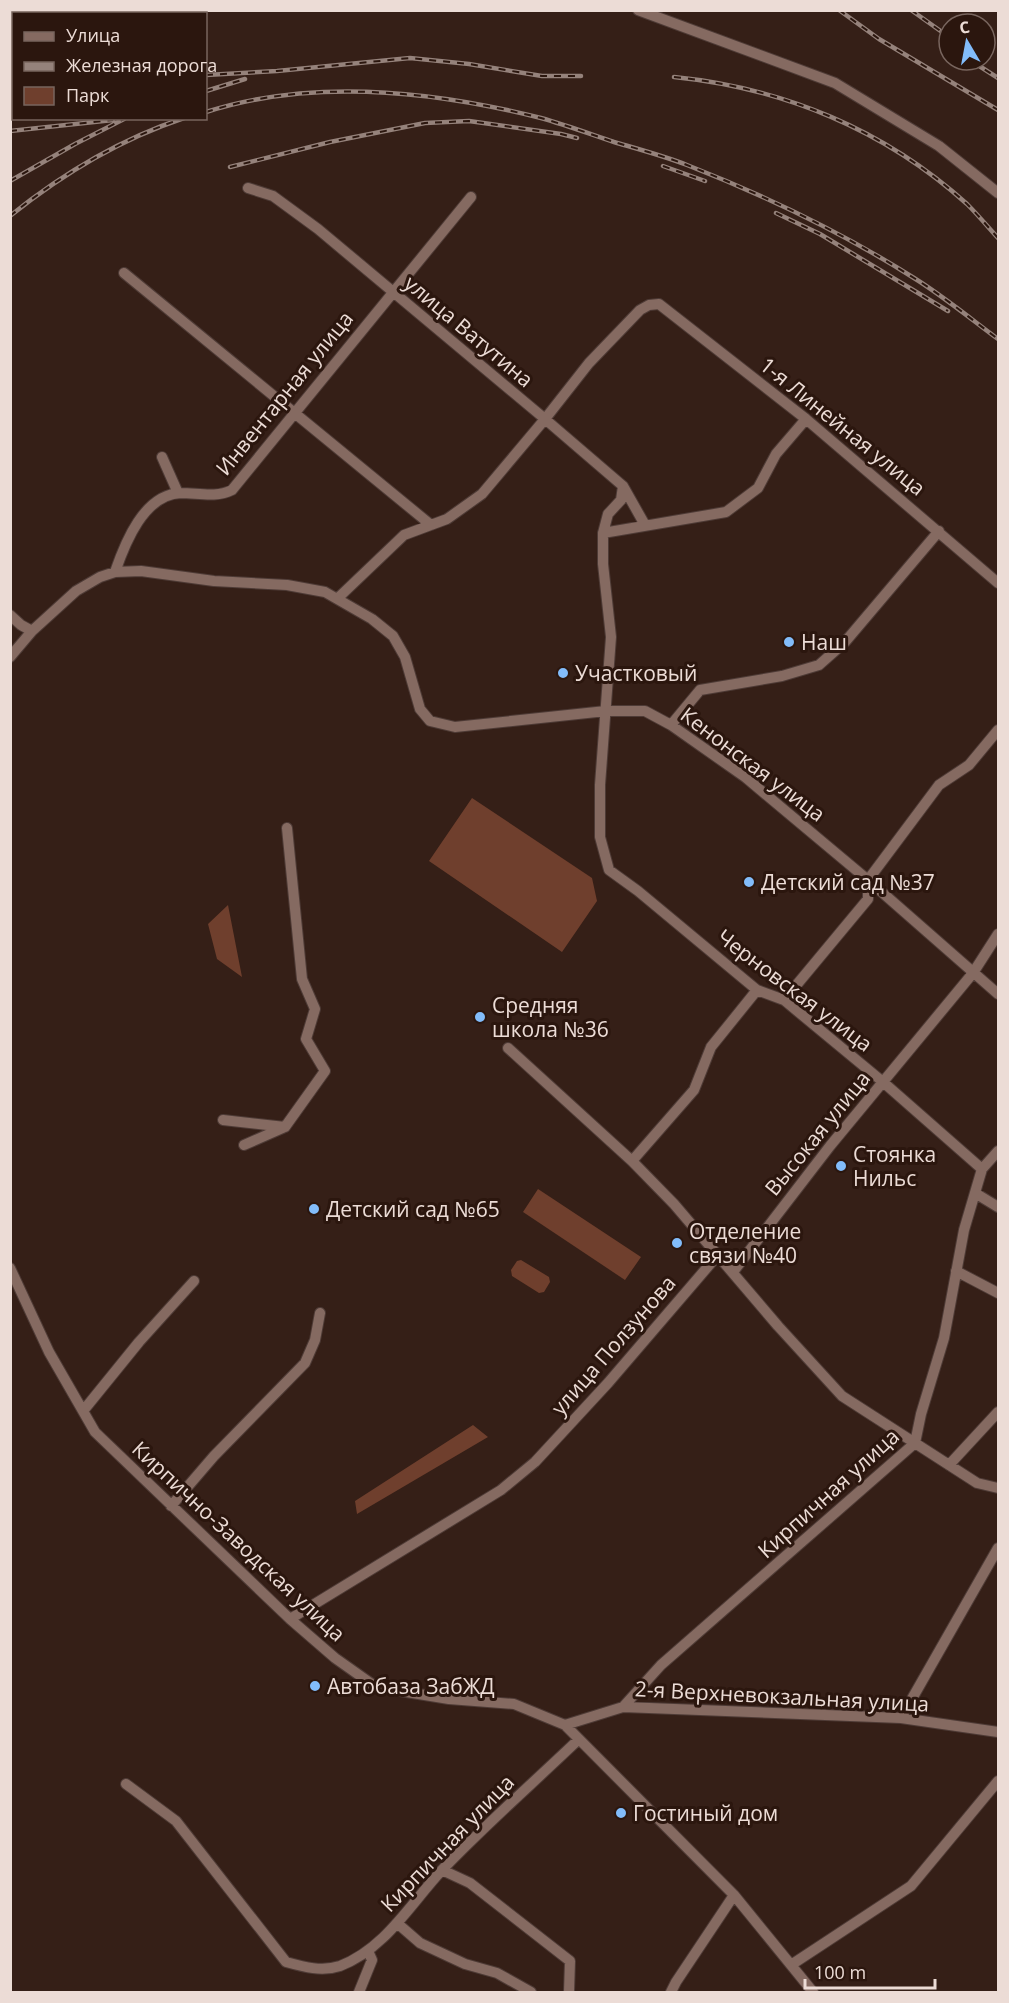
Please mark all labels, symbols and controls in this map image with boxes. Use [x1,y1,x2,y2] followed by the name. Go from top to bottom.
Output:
[12,12,207,120] legend
[937,12,997,72] north arrow
[957,16,971,39] text: С
[66,23,120,47] text: Улица
[66,53,217,77] text: Железная дорога
[66,83,110,107] text: Парк
[399,269,539,393] street label: улица Ватутина
[209,305,359,481] street label: Инвентарная улица
[754,351,932,501] street label: 1-я Линейная улица
[801,628,847,656] place label: Наш
[782,635,796,649] marker: Наш
[575,659,697,687] place label: Участковый
[556,666,570,680] marker: Участковый
[675,700,831,828] street label: Кенонская улица
[761,868,935,896] place label: Детский сад №37
[742,875,756,889] marker: Детский сад №37
[712,922,878,1058] street label: Черновская улица
[492,991,609,1043] place label: Средняя школа №36
[473,1010,487,1024] marker: Средняя школа №36
[758,1065,876,1201] street label: Высокая улица
[853,1140,936,1192] place label: Стоянка Нильс
[834,1159,848,1173] marker: Стоянка Нильс
[326,1195,500,1223] place label: Детский сад №65
[307,1202,321,1216] marker: Детский сад №65
[689,1217,801,1269] place label: Отделение связи №40
[670,1236,684,1250] marker: Отделение связи №40
[545,1269,681,1421] street label: улица Ползунова
[751,1422,905,1564] street label: Кирпичная улица
[126,1435,352,1647] street label: Кирпично-Заводская улица
[327,1672,495,1700] place label: Автобаза ЗабЖД
[634,1674,930,1718] street label: 2-я Верхневокзальная улица
[308,1679,322,1693] marker: Автобаза ЗабЖД
[374,1768,520,1918] street label: Кирпичная улица
[633,1799,778,1827] place label: Гостиный дом
[614,1806,628,1820] marker: Гостиный дом
[805,1952,936,1990] scale bar
[814,1960,866,1984] text: 100 m

